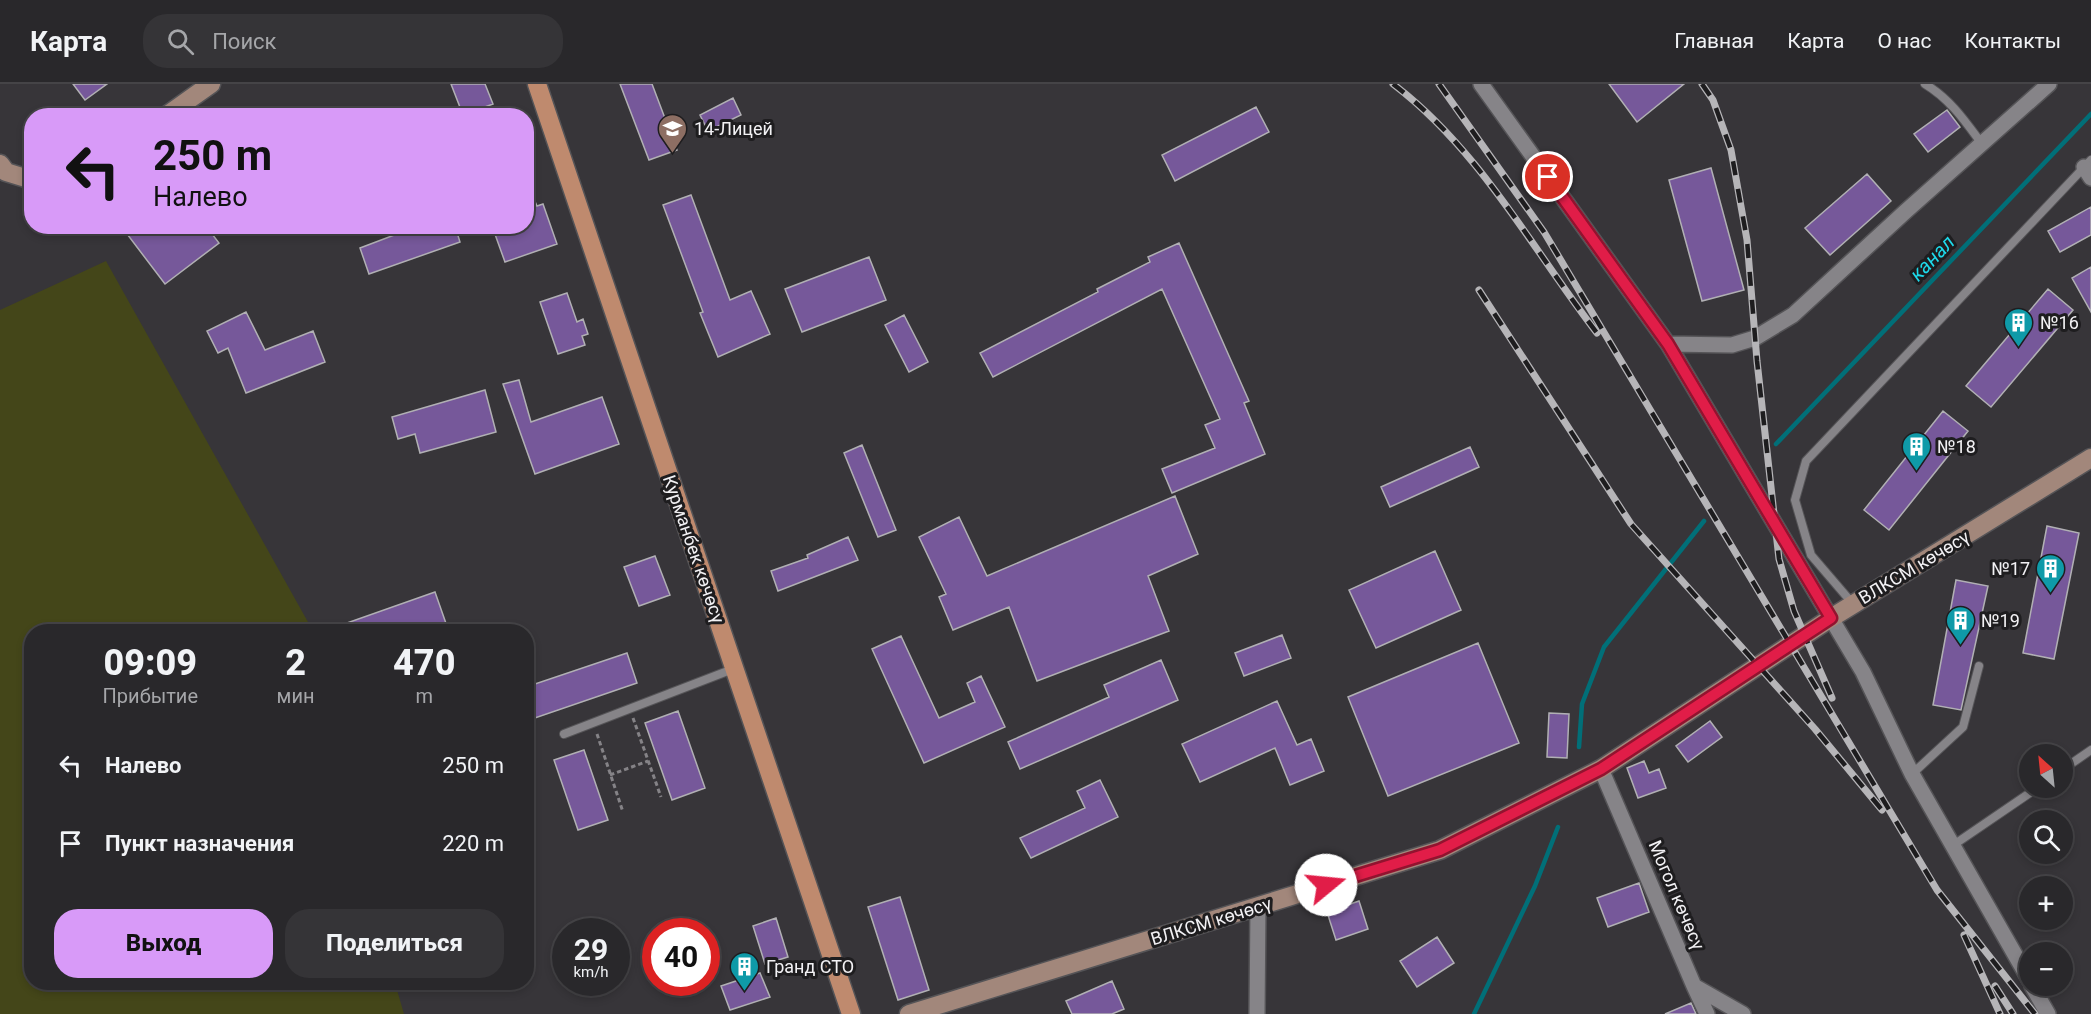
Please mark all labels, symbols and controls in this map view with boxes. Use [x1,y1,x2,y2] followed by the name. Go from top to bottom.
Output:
[143,14,563,68] search box
[30,25,107,58] text: Карта
[164,25,197,58] icon: search
[212,29,277,54] text: Поиск
[1674,29,1754,53] text: Главная
[1787,29,1844,53] text: Карта
[1877,29,1932,53] text: О нас
[1965,29,2061,53] text: Контакты
[657,112,689,154] school or university icon: 14-Лицей
[694,118,773,139] place label: 14-Лицей
[153,131,272,180] text: 250 m
[54,132,132,210] icon: left
[1522,151,1573,202] pin
[1531,160,1564,193] icon: arrive
[153,181,248,213] text: Налево
[1905,230,1959,286] water label: канал
[2003,306,2035,348] building icon: №16
[2040,312,2079,333] place label: №16
[1900,430,1932,472] building icon: №18
[1937,436,1976,457] place label: №18
[659,472,729,626] street label: Курманбек көчөсү
[1855,526,1973,608] street label: ВЛКСМ көчөсү
[2035,552,2067,594] building icon: №17
[1991,558,2030,579] place label: №17
[1944,604,1976,646] building icon: №19
[1981,610,2020,631] place label: №19
[104,642,197,684] text: 09:09
[285,642,306,684] text: 2
[393,642,455,684] text: 470
[103,684,198,708] text: Прибытие
[277,684,315,708] text: мин
[415,684,433,708] text: m
[2019,744,2073,798] north arrow
[2019,744,2073,996] map controls
[54,749,87,782] icon: left
[105,753,182,778] text: Налево
[442,753,504,778] text: 250 m
[2019,810,2073,864] button: search
[54,827,87,860] icon: arrive
[105,831,294,856] text: Пункт назначения
[442,831,504,856] text: 220 m
[1645,837,1709,953] street label: Могол көчөсү
[1294,853,1358,917] position arrow
[2019,876,2073,930] button: +
[1148,893,1274,949] street label: ВЛКСМ көчөсү
[54,909,273,978] button: Выход
[285,909,504,978] button: Поделиться
[642,918,720,996] speed limit sign: 40
[574,932,608,967] text: 29
[2019,942,2073,996] button: −
[729,950,761,992] building icon: Гранд СТО
[766,956,854,977] place label: Гранд СТО
[573,963,609,981] text: km/h

